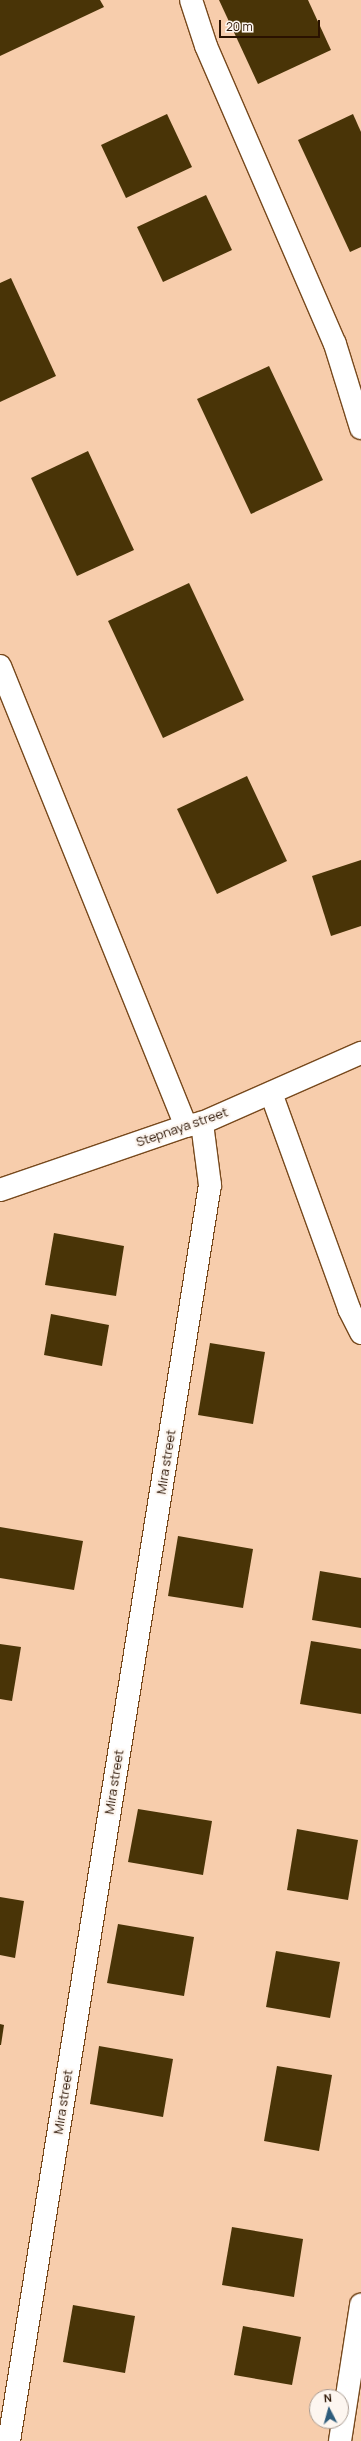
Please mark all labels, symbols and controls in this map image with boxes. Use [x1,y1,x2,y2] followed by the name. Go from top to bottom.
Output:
[221,12,322,38] scale bar
[226,18,253,35] text: 20 m
[134,1104,230,1150] street label: Stepnaya street
[153,1429,179,1495] street label: Mira street
[101,1749,127,1815] street label: Mira street
[50,2069,76,2135] street label: Mira street
[309,2389,349,2429] north arrow
[323,2390,333,2405] text: N

